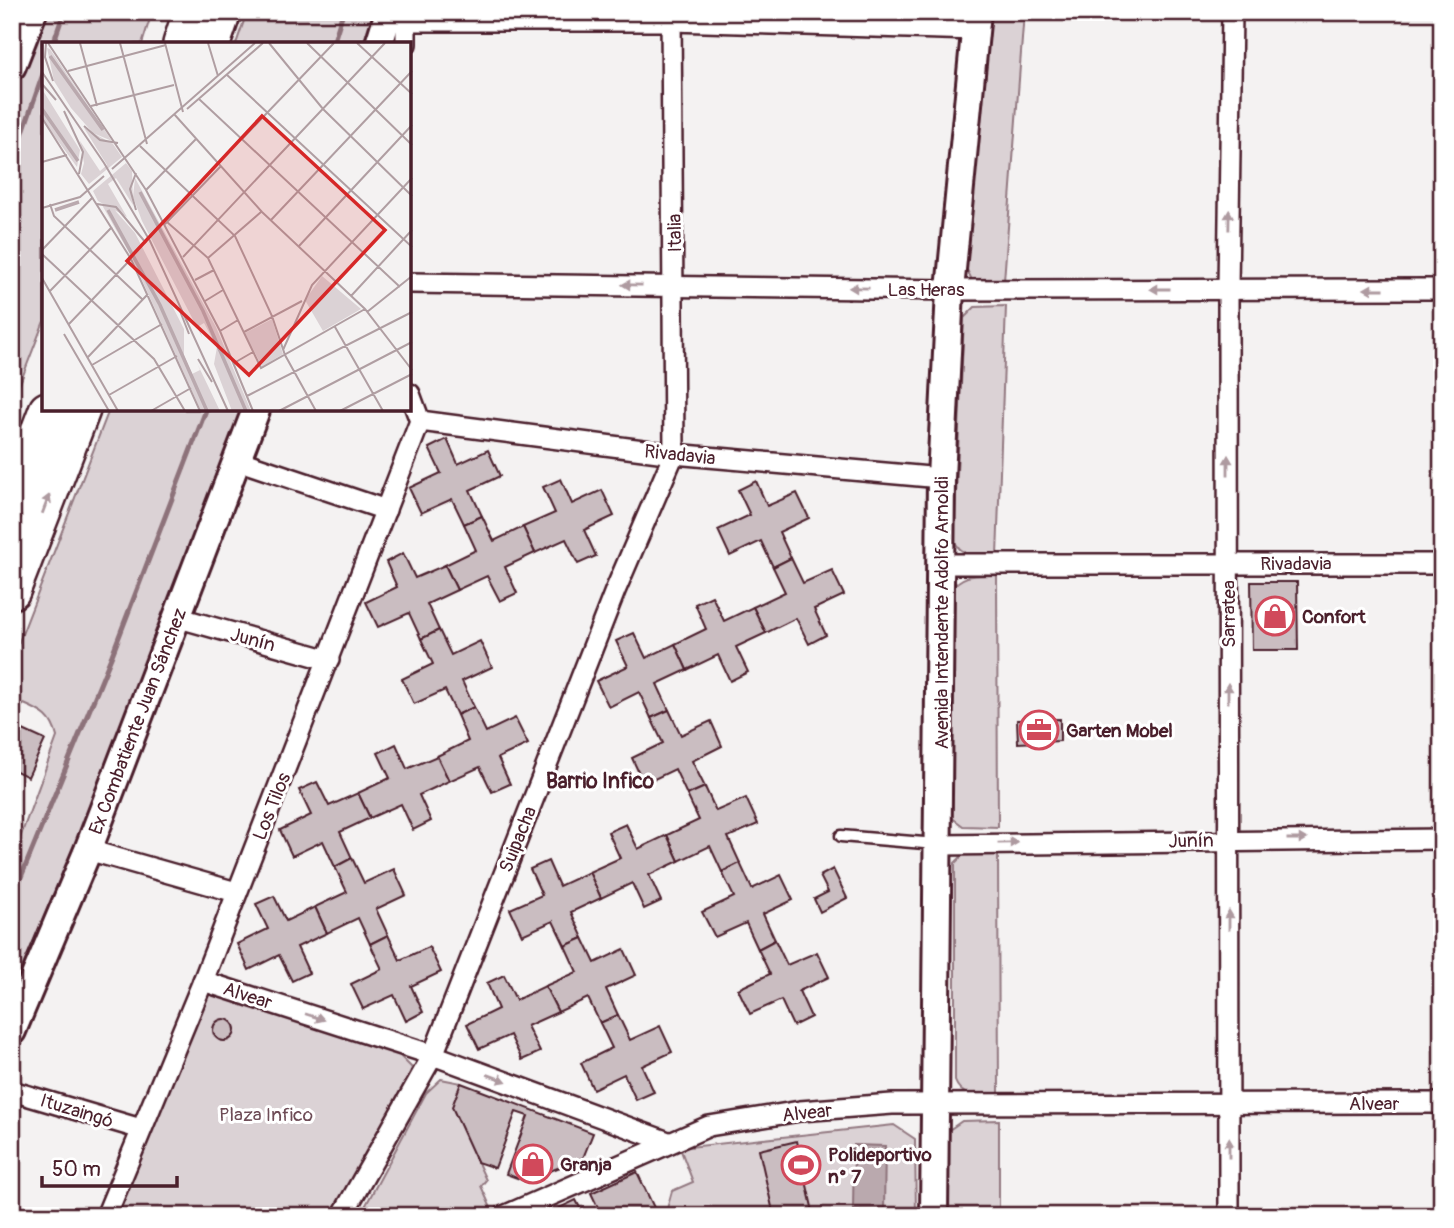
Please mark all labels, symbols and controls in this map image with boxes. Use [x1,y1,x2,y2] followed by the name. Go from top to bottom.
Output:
[42,42,411,411] inset map
[1223,209,1235,231] one-way arrow
[663,213,687,252] street label: Italia
[888,278,965,302] street label: Las Heras
[620,280,642,291] one-way arrow
[848,283,870,294] one-way arrow
[1149,283,1171,294] one-way arrow
[1362,283,1384,295] one-way arrow
[643,439,717,471] street label: Rivadavia
[1222,454,1234,476] one-way arrow
[930,476,954,750] street label: Avenida Intendente Adolfo Arnoldi
[40,494,51,515] one-way arrow
[1260,552,1332,576] street label: Rivadavia
[1217,580,1241,648] street label: Sarratea
[1254,595,1296,637] shop icon: Confort
[84,605,192,838] street label: Ex Combatiente Juan Sánchez
[1302,605,1367,629] place label: Confort
[228,622,278,657] street label: Junín
[1222,681,1234,703] one-way arrow
[1018,709,1060,751] office icon: Garten Mobel
[1066,719,1173,743] place label: Garten Mobel
[546,768,655,795] district label: Barrio Infico
[248,769,296,844] street label: Los Tilos
[494,803,542,876] street label: Suipacha
[1168,829,1214,853] street label: Junín
[1286,833,1308,845] one-way arrow
[997,838,1019,849] one-way arrow
[1223,909,1235,931] one-way arrow
[220,977,276,1015] street label: Alvear
[304,1012,325,1022] one-way arrow
[486,1073,507,1084] one-way arrow
[37,1088,116,1133] street label: Ituzaingó
[1349,1092,1399,1116] street label: Alvear
[781,1098,834,1128] street label: Alvear
[219,1103,313,1127] park label: Plaza Infico
[1223,1136,1235,1158] one-way arrow
[512,1143,554,1185] shop icon: Granja
[828,1143,933,1189] place label: Polideportivo n° 7
[42,1144,177,1188] scale bar
[780,1144,822,1186] sports icon: Polideportivo n° 7
[560,1153,612,1177] place label: Granja
[52,1156,101,1183] text: 50 m

